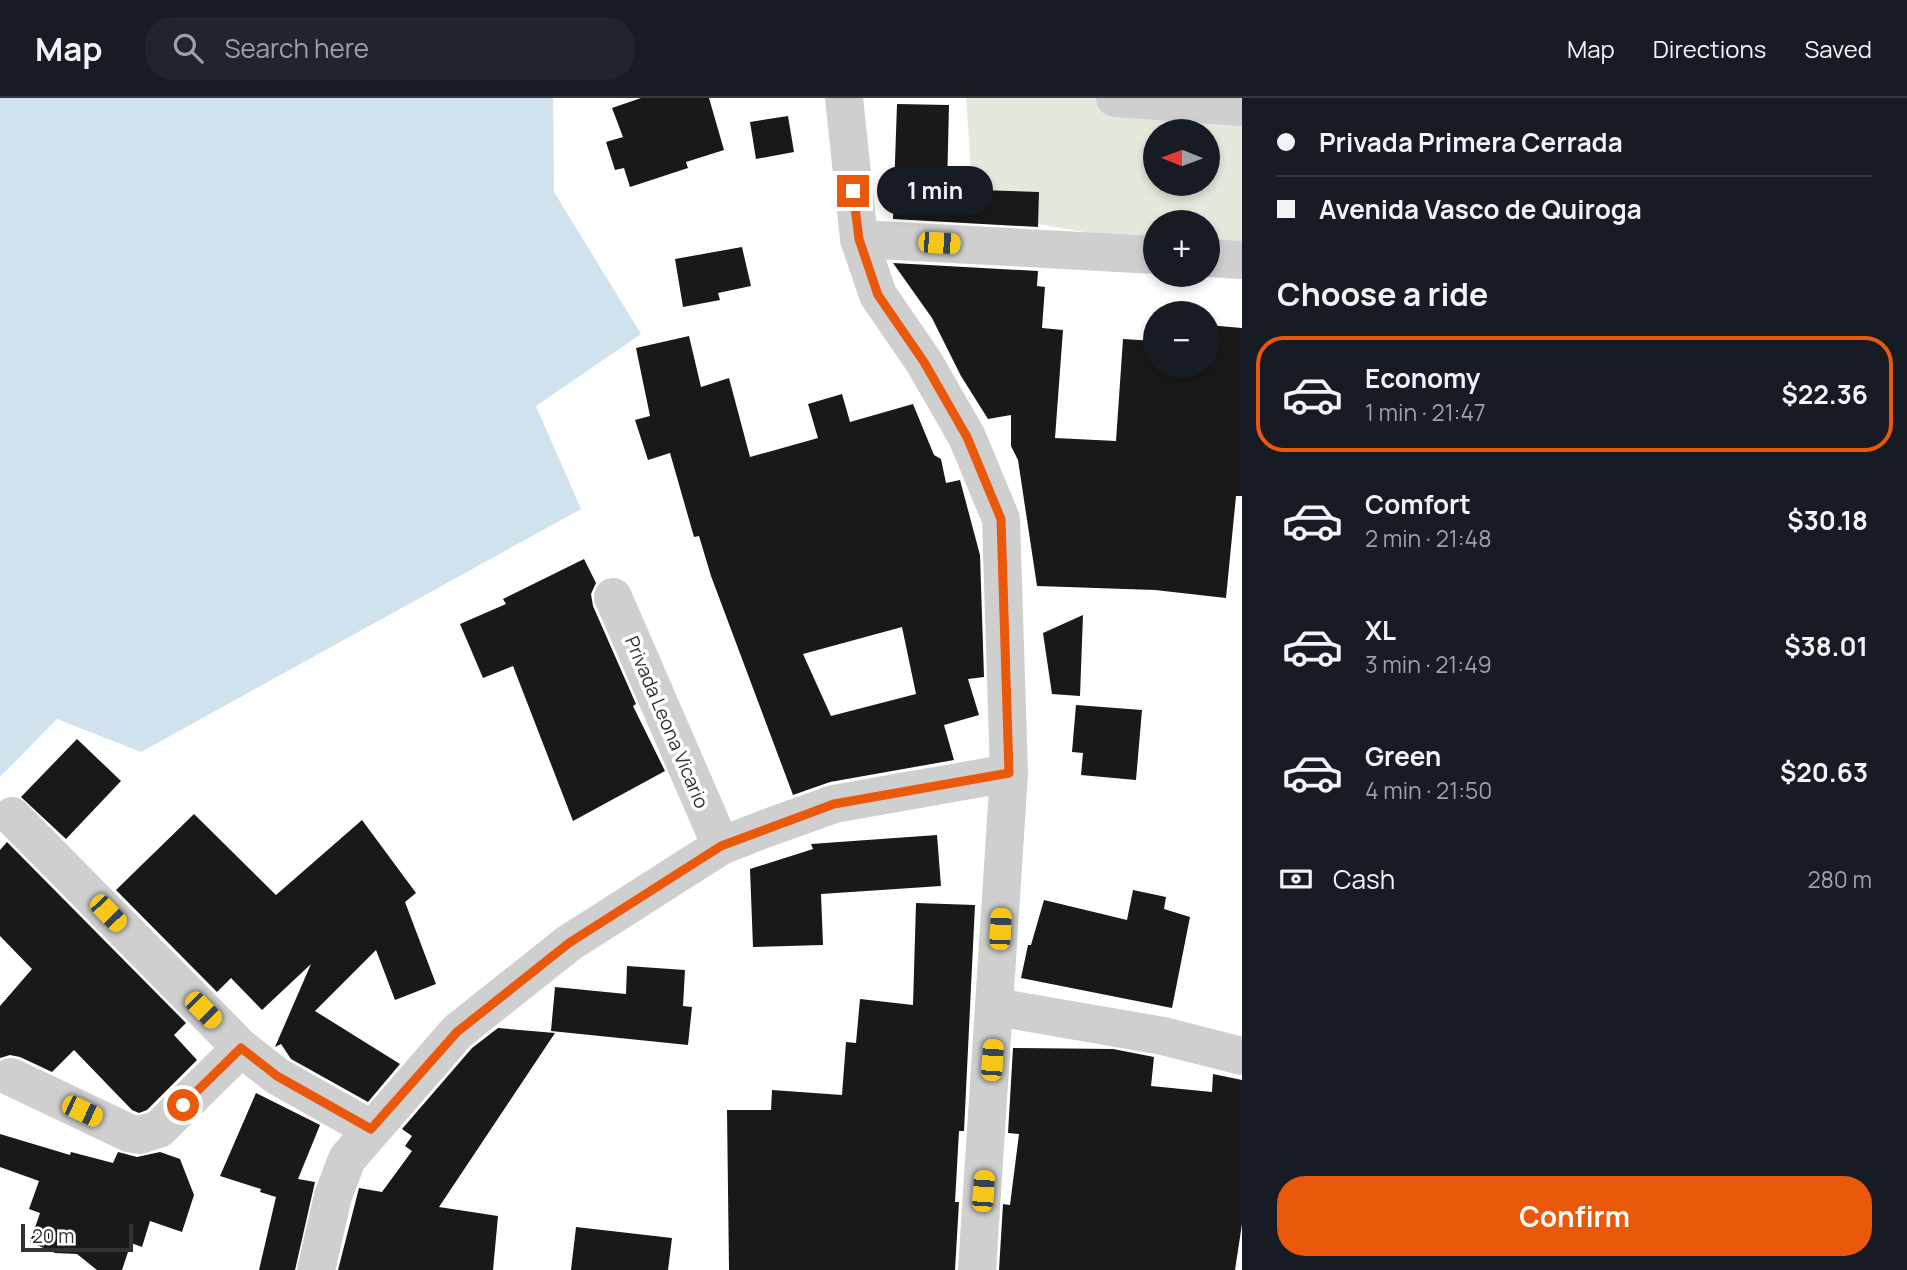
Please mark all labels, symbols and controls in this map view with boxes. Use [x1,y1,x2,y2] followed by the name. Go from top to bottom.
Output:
[145,17,635,80] search box
[35,26,103,71] text: Map
[169,29,207,67] icon: search
[225,30,369,66] text: Search here
[1567,32,1615,65] text: Map
[1653,32,1766,65] text: Directions
[1804,32,1872,65] text: Saved
[1143,119,1220,196] north arrow
[1143,119,1220,378] map controls
[1319,124,1623,160] text: Privada Primera Cerrada
[878,166,993,216] callout: 1 min
[907,174,963,206] text: 1 min
[837,175,869,207] route end
[1319,191,1642,227] text: Avenida Vasco de Quiroga
[1143,210,1220,287] button: +
[918,231,961,255] car
[1277,272,1488,316] text: Choose a ride
[1143,301,1220,378] button: −
[1365,360,1480,396] text: Economy
[1281,363,1344,426] icon: car
[1782,376,1868,412] text: $22.36
[1365,396,1486,428] text: 1 min · 21:47
[1365,486,1471,522] text: Comfort
[1281,489,1344,552] icon: car
[1787,502,1868,538] text: $30.18
[1365,522,1492,554] text: 2 min · 21:48
[1365,612,1396,648] text: XL
[1281,615,1344,678] icon: car
[1784,628,1868,664] text: $38.01
[619,632,715,812] street label: Privada Leona Vicario
[1365,648,1492,680] text: 3 min · 21:49
[1365,738,1441,774] text: Green
[1281,741,1344,804] icon: car
[1780,754,1868,790] text: $20.63
[1365,774,1492,806] text: 4 min · 21:50
[1277,860,1315,898] icon: cash
[1333,861,1395,897] text: Cash
[1807,863,1872,895] text: 280 m
[86,891,131,935] car
[989,907,1012,951] car
[181,988,226,1032] car
[981,1038,1004,1082] car
[167,1089,199,1121] route start
[59,1093,106,1129] car
[972,1169,995,1213] car
[1277,1176,1872,1256] button: Confirm
[21,1221,133,1253] scale bar
[32,1223,74,1249] text: 20 m

